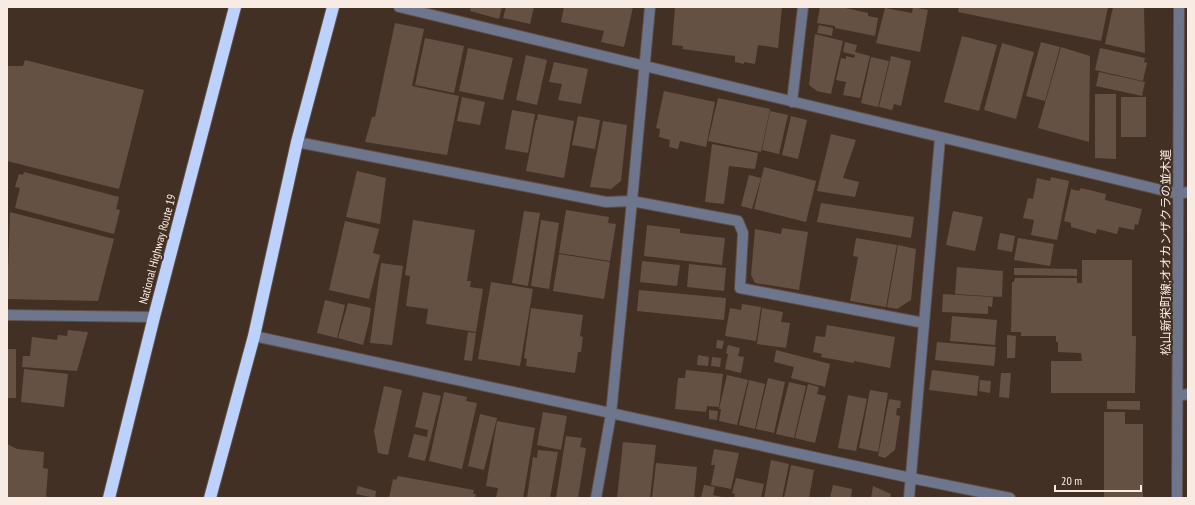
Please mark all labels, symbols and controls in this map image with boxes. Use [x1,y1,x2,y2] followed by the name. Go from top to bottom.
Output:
[1158,149,1173,355] street label: 松山新栄町線;オオカンザクラの並木道
[135,192,179,306] street label: National Highway Route 19
[1055,467,1141,493] scale bar
[1061,473,1082,488] text: 20 m

